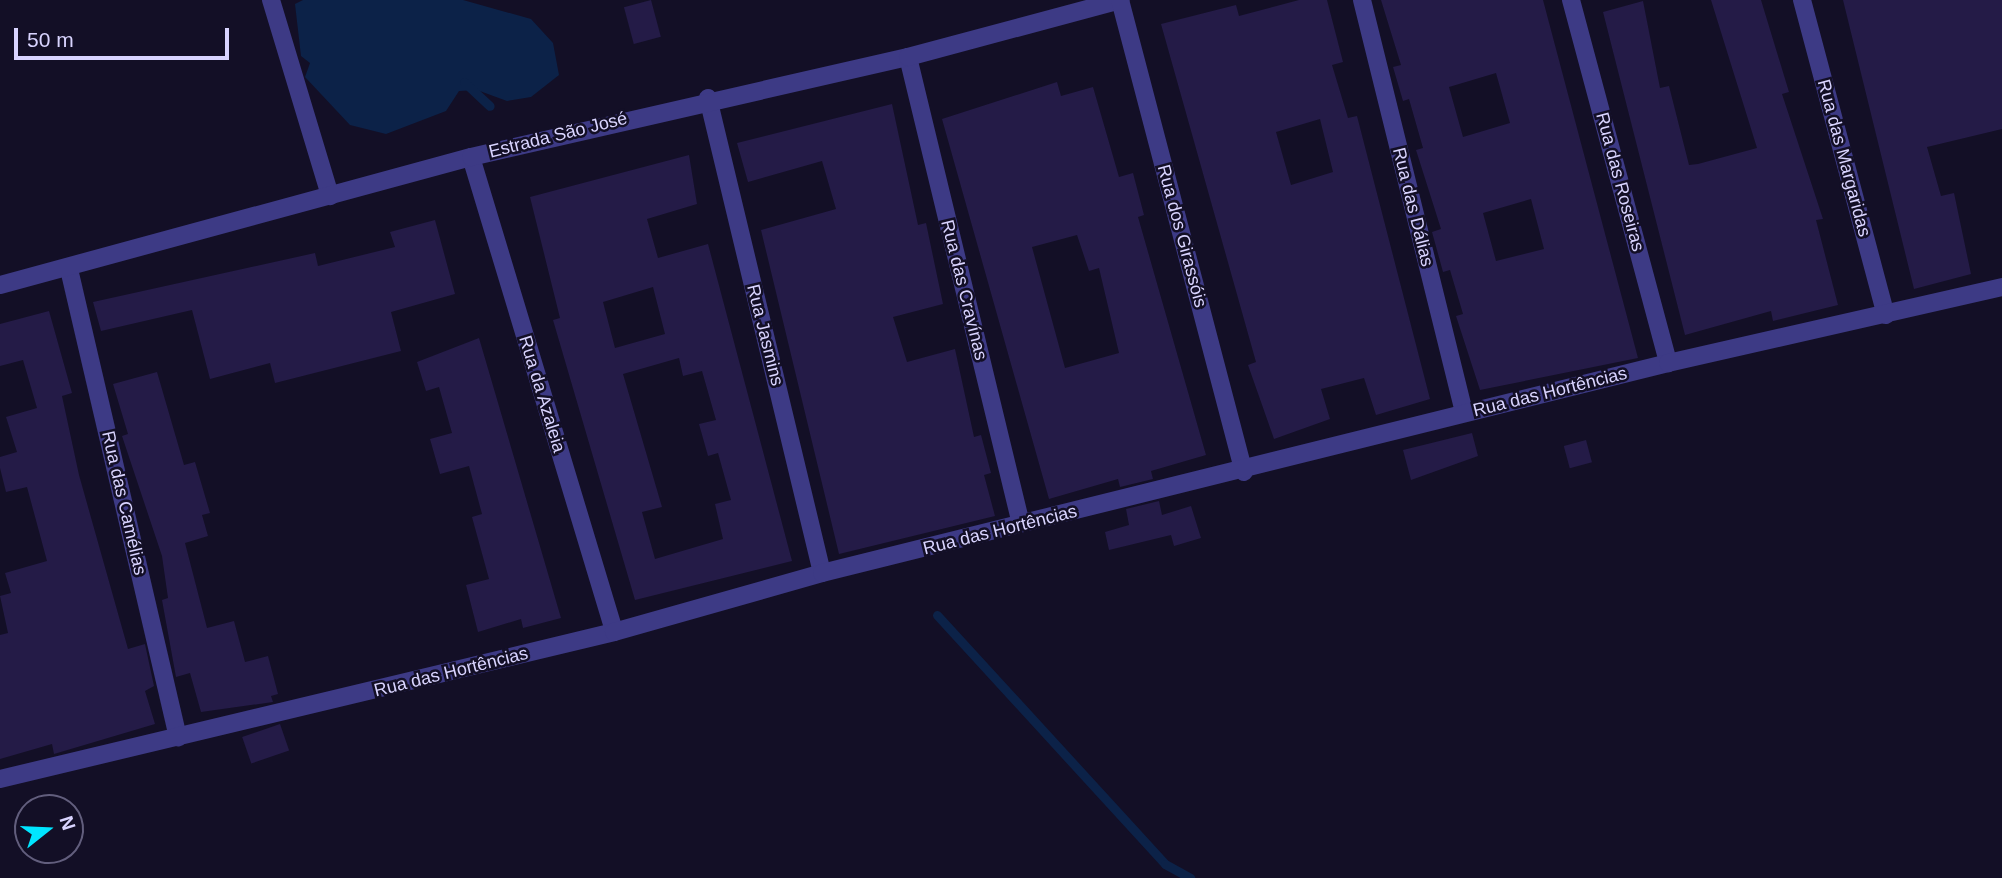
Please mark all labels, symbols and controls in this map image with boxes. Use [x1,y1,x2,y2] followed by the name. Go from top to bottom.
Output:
[18,14,233,58] scale bar
[27,28,74,51] text: 50 m
[1813,77,1875,239] street label: Rua das Margaridas
[486,107,630,163] street label: Estrada São José
[1591,110,1649,254] street label: Rua das Roseiras
[1388,145,1438,269] street label: Rua das Dálias
[1153,162,1211,310] street label: Rua dos Girassóis
[936,217,992,363] street label: Rua das Cravínas
[742,282,788,388] street label: Rua Jasmins
[514,332,570,456] street label: Rua da Azaleia
[1471,362,1629,422] street label: Rua das Hortências
[97,429,151,577] street label: Rua das Camélias
[921,500,1079,560] street label: Rua das Hortências
[372,642,530,702] street label: Rua das Hortências
[14,794,84,864] north arrow
[55,813,80,833] text: N

